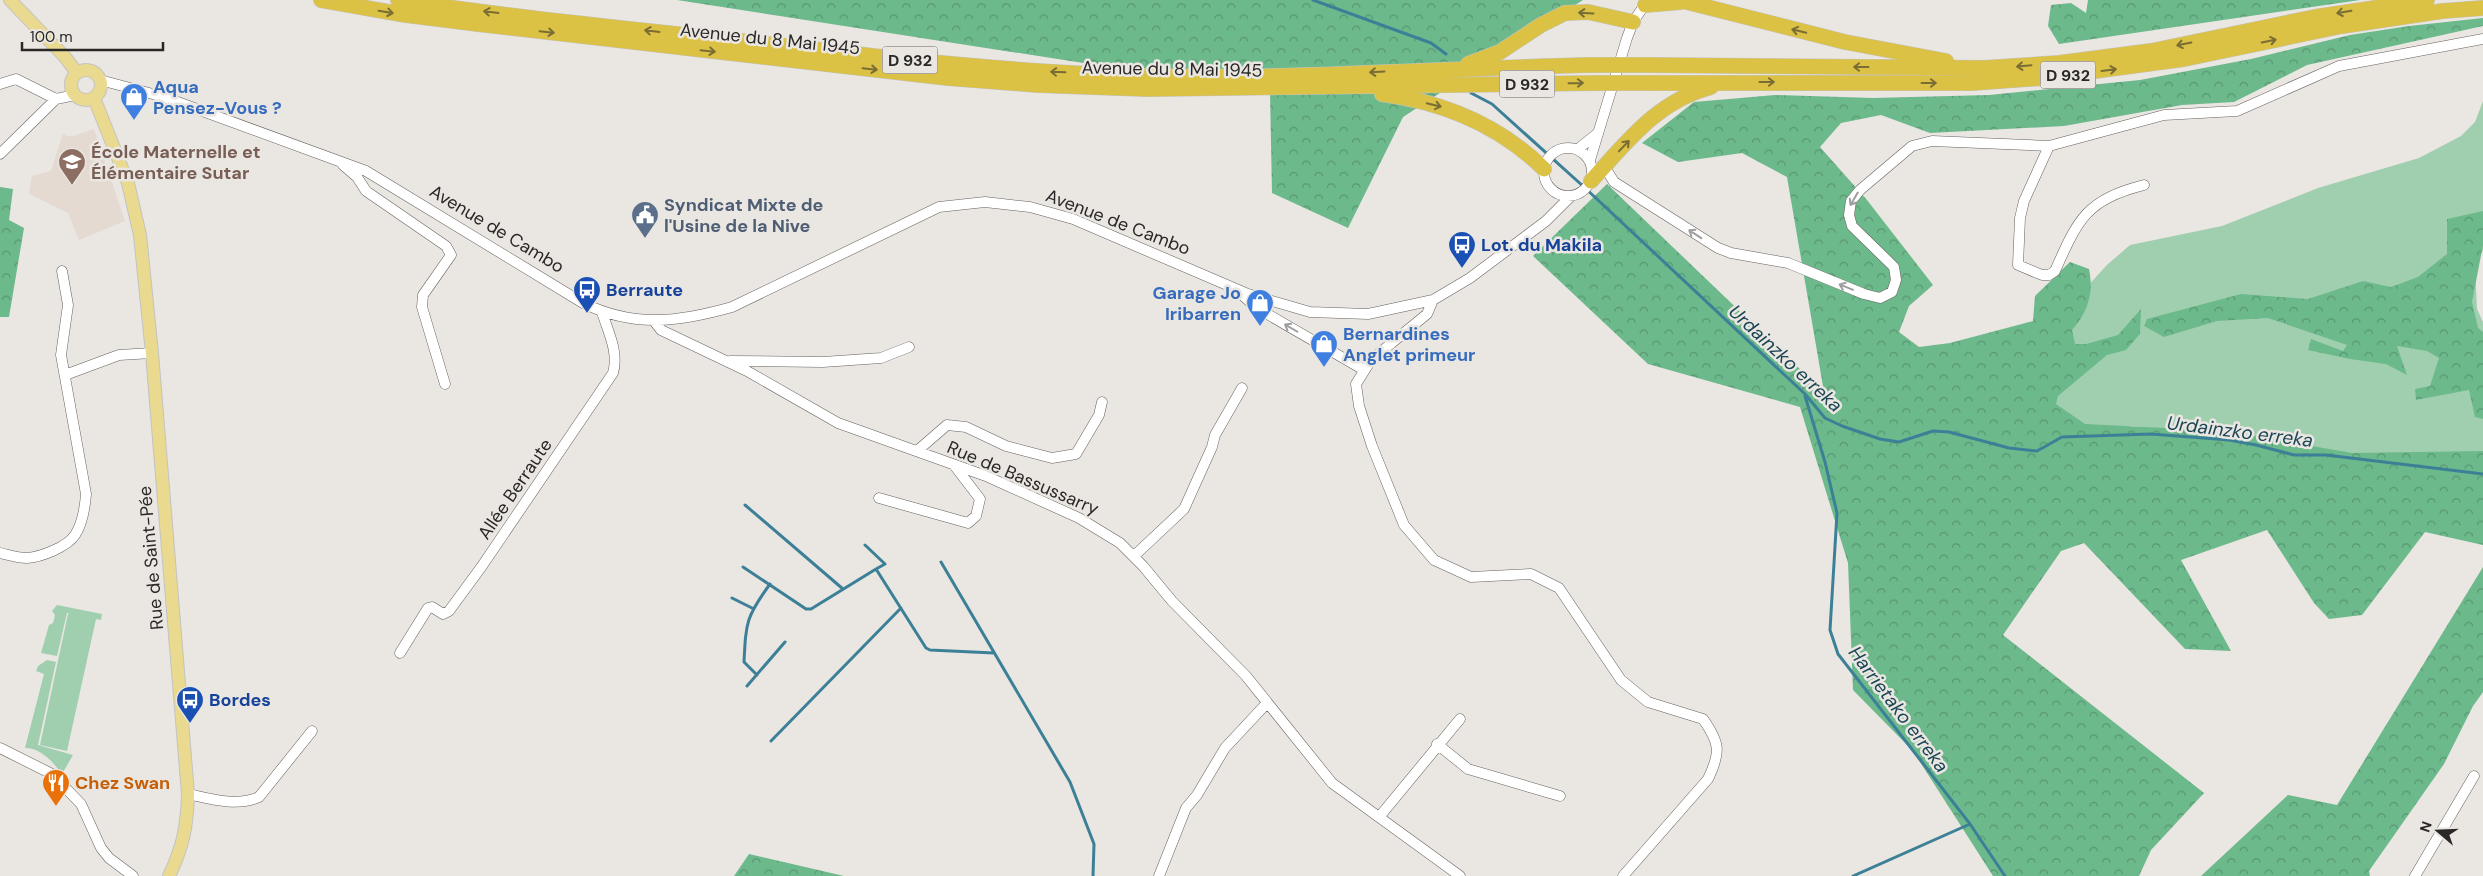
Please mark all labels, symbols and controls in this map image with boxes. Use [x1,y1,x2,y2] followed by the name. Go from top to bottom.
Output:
[378,7,394,17] one-way arrow
[483,7,499,17] one-way arrow
[1578,8,1594,17] one-way arrow
[2336,8,2352,18] one-way arrow
[679,18,861,60] street label: Avenue du 8 Mai 1945
[22,20,164,52] scale bar
[1792,25,1808,35] one-way arrow
[645,26,661,36] one-way arrow
[30,27,73,47] text: 100 m
[539,27,555,37] one-way arrow
[2260,36,2276,45] one-way arrow
[2177,40,2193,50] one-way arrow
[700,46,716,56] one-way arrow
[882,46,938,74] road number: D 932
[1081,55,1263,83] street label: Avenue du 8 Mai 1945
[2016,61,2032,71] one-way arrow
[1853,62,1870,72] one-way arrow
[2040,62,2096,88] road number: D 932
[862,64,878,74] one-way arrow
[2101,65,2117,75] one-way arrow
[1050,68,1066,77] one-way arrow
[1370,68,1386,77] one-way arrow
[1500,70,1554,98] road number: D 932
[153,75,282,120] place label: Aqua Pensez-Vous ?
[1758,77,1775,87] one-way arrow
[1568,78,1584,88] one-way arrow
[1921,78,1937,88] one-way arrow
[119,82,149,121] shop icon: Aqua Pensez-Vous ?
[1425,101,1441,110] one-way arrow
[91,140,261,185] place label: École Maternelle et Élémentaire Sutar
[1618,140,1630,152] one-way arrow
[57,147,87,186] school or university icon: École Maternelle et Élémentaire Sutar
[425,179,569,279] street label: Avenue de Cambo
[1042,183,1194,261] street label: Avenue de Cambo
[1849,191,1859,206] one-way arrow
[664,193,824,238] place label: Syndicat Mixte de l'Usine de la Nive
[630,200,660,239] public building icon: Syndicat Mixte de l'Usine de la Nive
[1688,228,1702,238] one-way arrow
[1447,230,1477,269] bus stop icon: Lot. du Makila
[1481,233,1602,257] place label: Lot. du Makila
[572,275,602,314] bus stop icon: Berraute
[606,278,683,302] place label: Berraute
[1152,281,1241,326] place label: Garage Jo Iribarren
[1839,282,1854,292] one-way arrow
[1245,288,1275,327] shop icon: Garage Jo Iribarren
[1723,299,1848,418] water label: Urdainzko erreka
[1343,322,1475,367] place label: Bernardines Anglet primeur
[1284,323,1299,332] one-way arrow
[1309,329,1339,368] shop icon: Bernardines Anglet primeur
[2165,410,2314,453] water label: Urdainzko erreka
[472,434,558,544] street label: Allée Berraute
[943,435,1103,521] street label: Rue de Bassussarry
[133,485,169,631] street label: Rue de Saint-Pée
[1843,641,1954,778] water label: Harrietako erreka
[175,685,205,724] bus stop icon: Bordes
[209,688,271,712] place label: Bordes
[41,768,71,807] restaurant icon: Chez Swan
[75,771,170,795] place label: Chez Swan
[2413,806,2463,856] north arrow
[2416,819,2436,835] text: N

